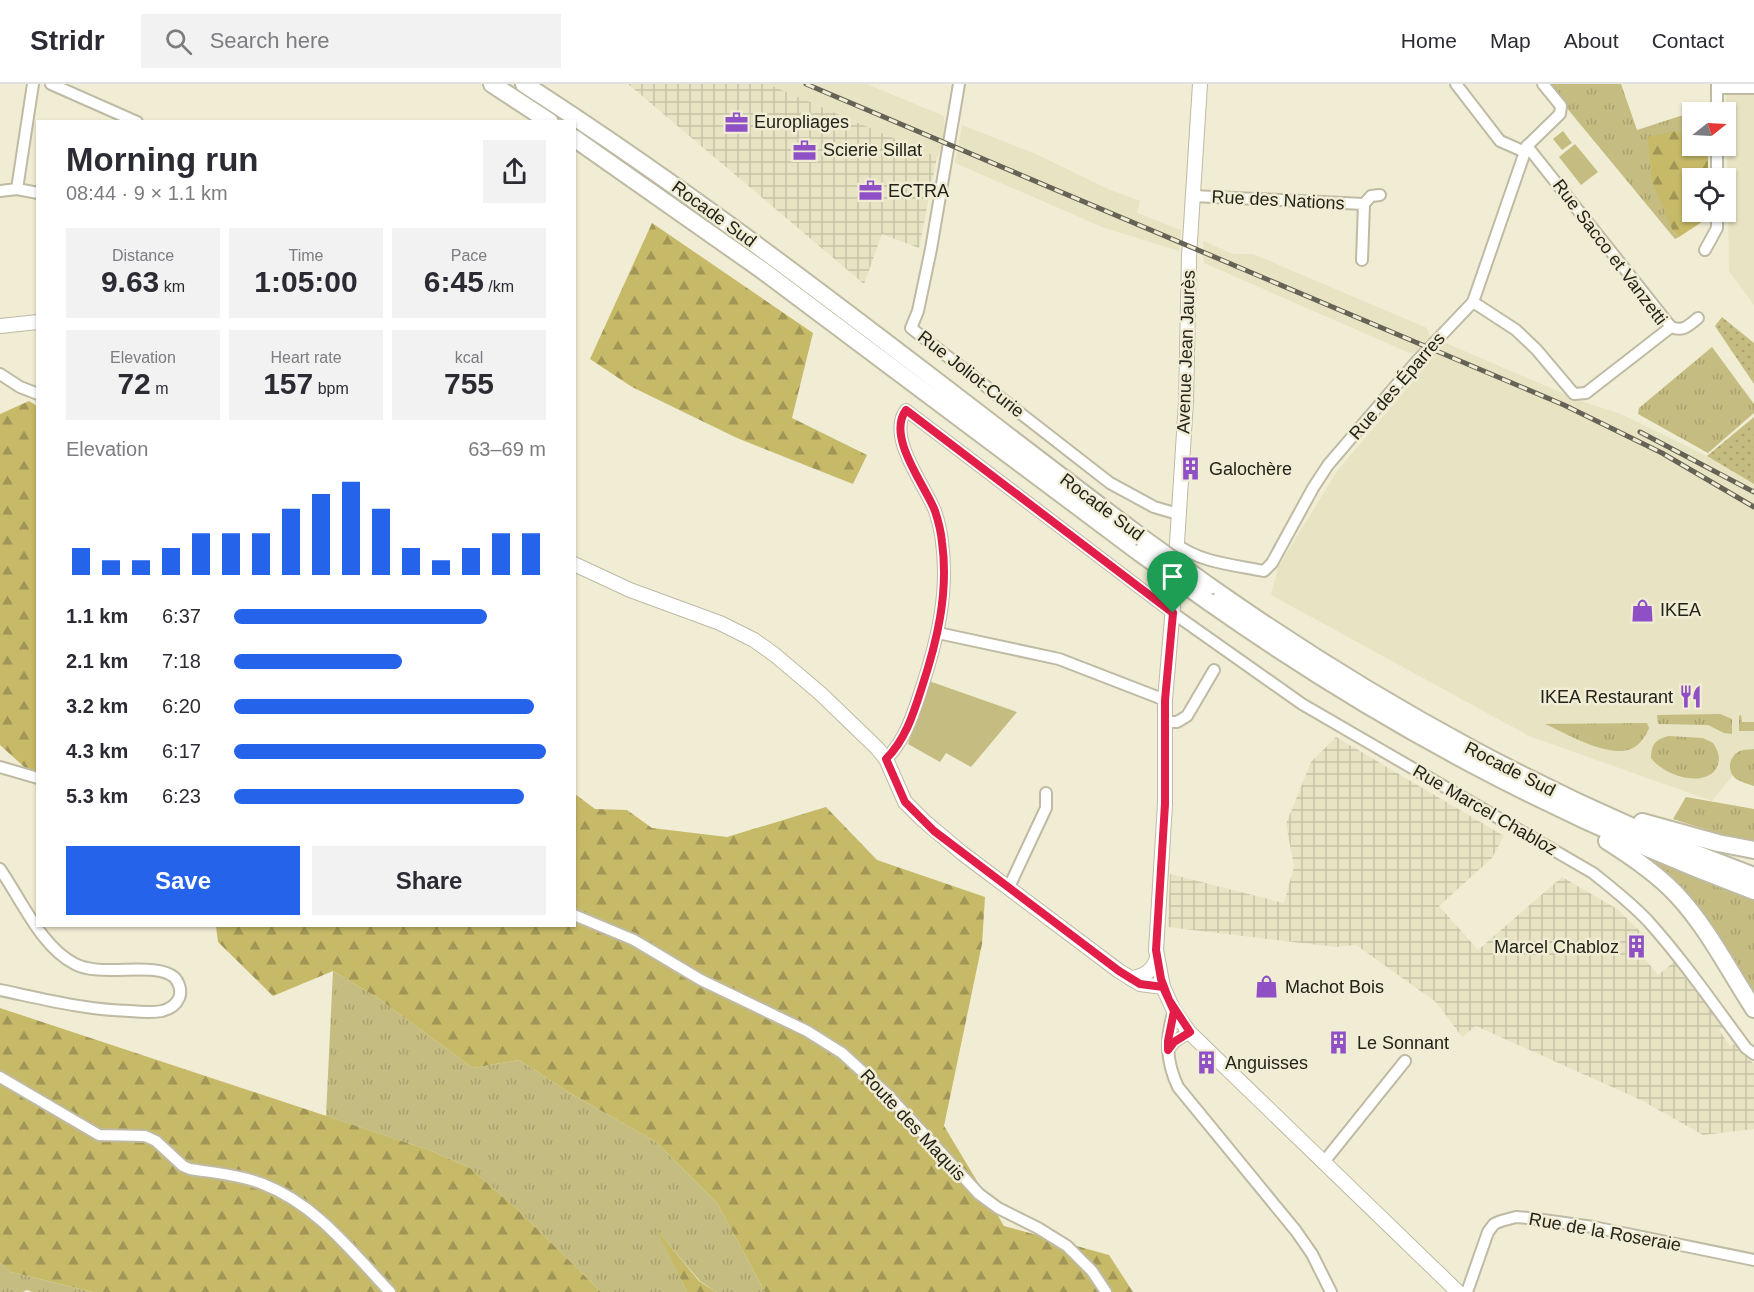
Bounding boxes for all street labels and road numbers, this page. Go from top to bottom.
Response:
street label: Rue Sacco et Vanzetti [1549,175,1671,329]
street label: Rocade Sud [668,177,760,251]
street label: Rue des Nations [1211,187,1345,213]
street label: Avenue Jean Jaurès [1173,270,1199,434]
street label: Rue Joliot-Curie [914,326,1028,422]
street label: Rue des Éparres [1345,328,1449,444]
street label: Rocade Sud [1056,469,1148,545]
street label: Rocade Sud [1461,738,1559,800]
street label: Rue Marcel Chabloz [1409,761,1561,859]
street label: Route des Maquis [856,1065,970,1185]
street label: Rue de la Roseraie [1527,1209,1683,1255]

